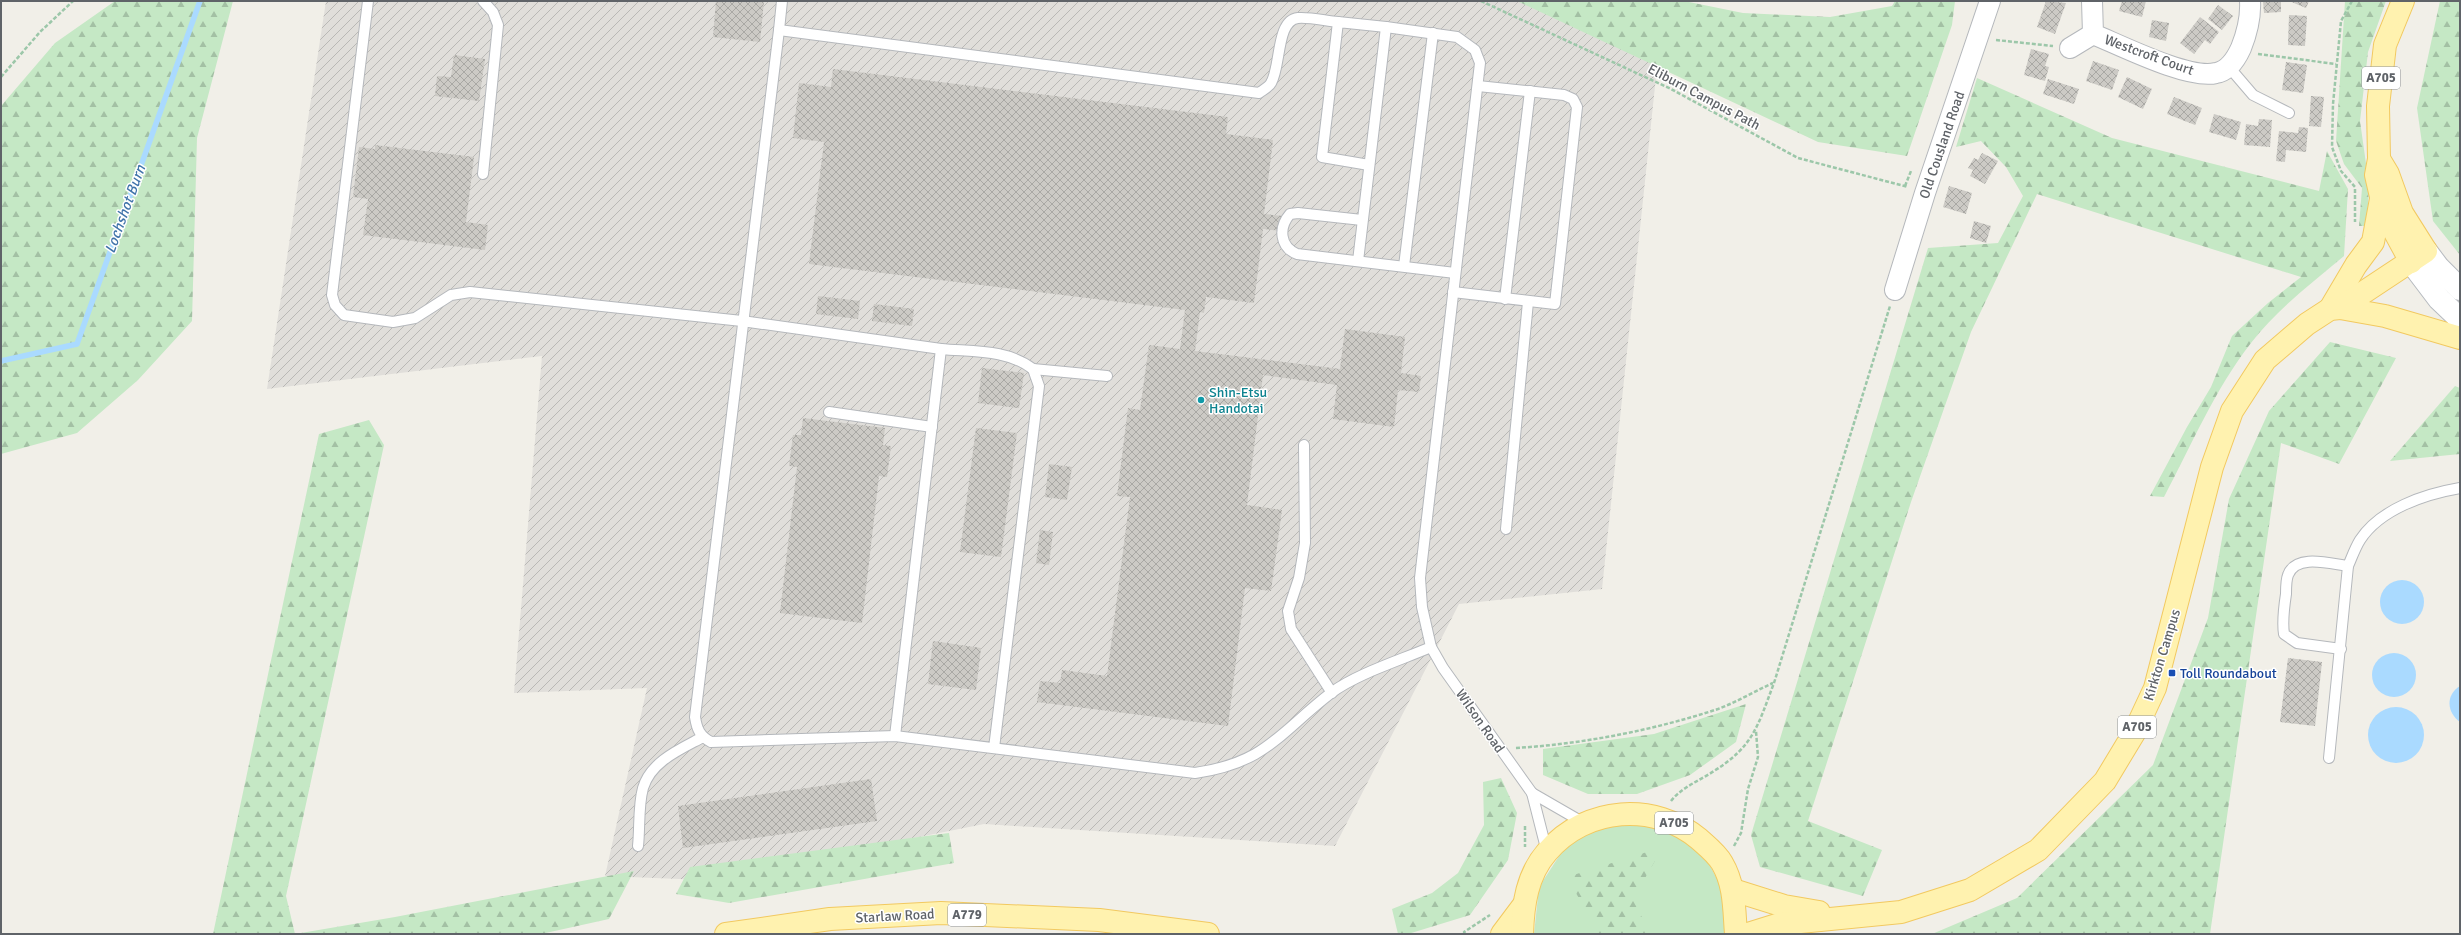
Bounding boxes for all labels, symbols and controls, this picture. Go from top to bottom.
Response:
street label: Westcroft Court [2102,31,2196,79]
street label: Eliburn Campus Path [1645,60,1763,134]
road number: A705 [2362,67,2400,89]
street label: Old Cousland Road [1916,89,1968,201]
water label: Lochshot Burn [101,162,150,256]
place label: Shin-Etsu Handotai [1209,384,1267,417]
marker: Shin-Etsu Handotai [1196,395,1206,405]
street label: Kirkton Campus [2140,607,2184,703]
place label: Toll Roundabout [2180,665,2277,682]
marker: Toll Roundabout [2167,668,2177,678]
street label: Wilson Road [1452,686,1508,756]
road number: A705 [2118,716,2156,738]
road number: A705 [1655,812,1693,834]
road number: A779 [948,904,986,926]
street label: Starlaw Road [855,905,935,927]

